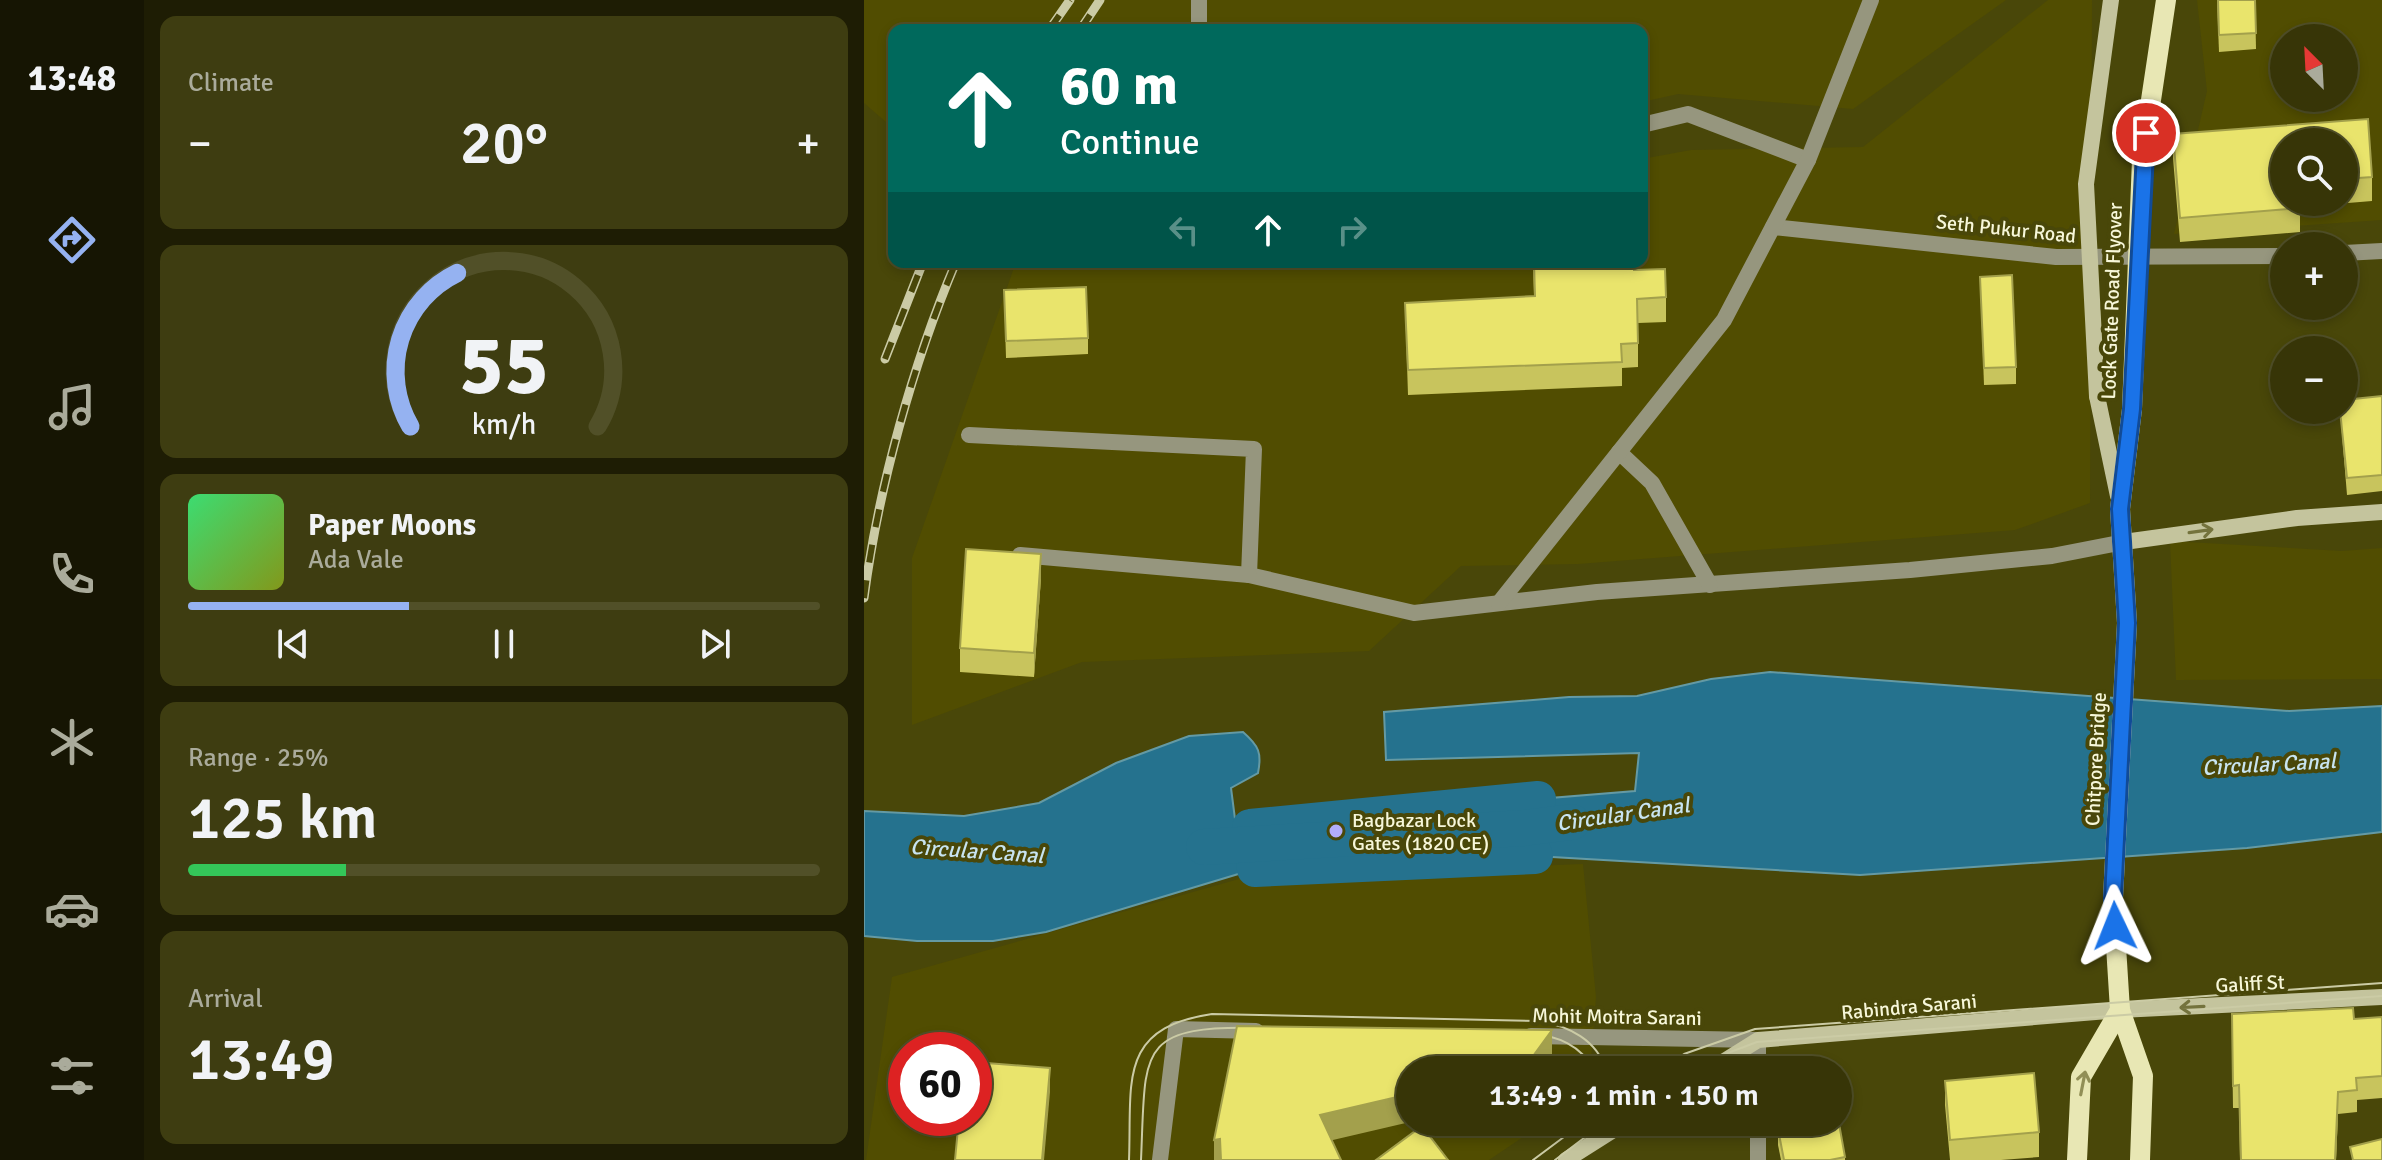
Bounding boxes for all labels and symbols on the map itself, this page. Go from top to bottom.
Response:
north arrow [2270,24,2358,112]
pin [2112,99,2180,167]
street label: Lock Gate Road Flyover [2096,201,2128,400]
street label: Seth Pukur Road [1935,209,2077,249]
one-way arrow [2187,524,2214,539]
street label: Chitpore Bridge [2080,692,2112,826]
water label: Circular Canal [2201,747,2338,781]
water label: Circular Canal [1555,791,1693,837]
place label: Bagbazar Lock Gates (1820 CE) [1352,808,1489,856]
marker: Bagbazar Lock Gates (1820 CE) [1327,822,1345,840]
water label: Circular Canal [909,833,1046,869]
position arrow [2073,884,2157,968]
street label: Galiff St [2215,970,2285,998]
street label: Rabindra Sarani [1840,989,1978,1025]
one-way arrow [2179,999,2206,1014]
street label: Mohit Moitra Sarani [1532,1003,1702,1031]
speed limit sign: 60 [888,1032,992,1136]
one-way arrow [2076,1070,2091,1096]

